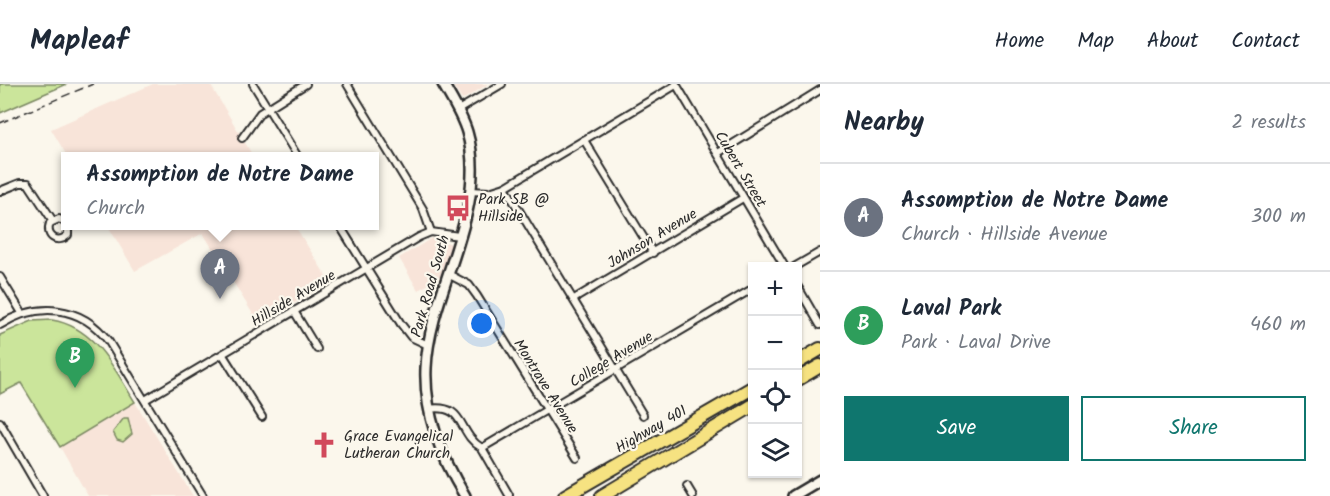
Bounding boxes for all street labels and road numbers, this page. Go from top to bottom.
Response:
street label: Cubert Street [708,127,773,213]
street label: Johnson Avenue [603,202,702,275]
street label: Park Road South [405,232,457,340]
street label: Hillside Avenue [246,264,341,334]
street label: College Avenue [565,325,658,394]
street label: Montrave Avenue [506,335,584,439]
street label: Highway 401 [611,399,692,460]

